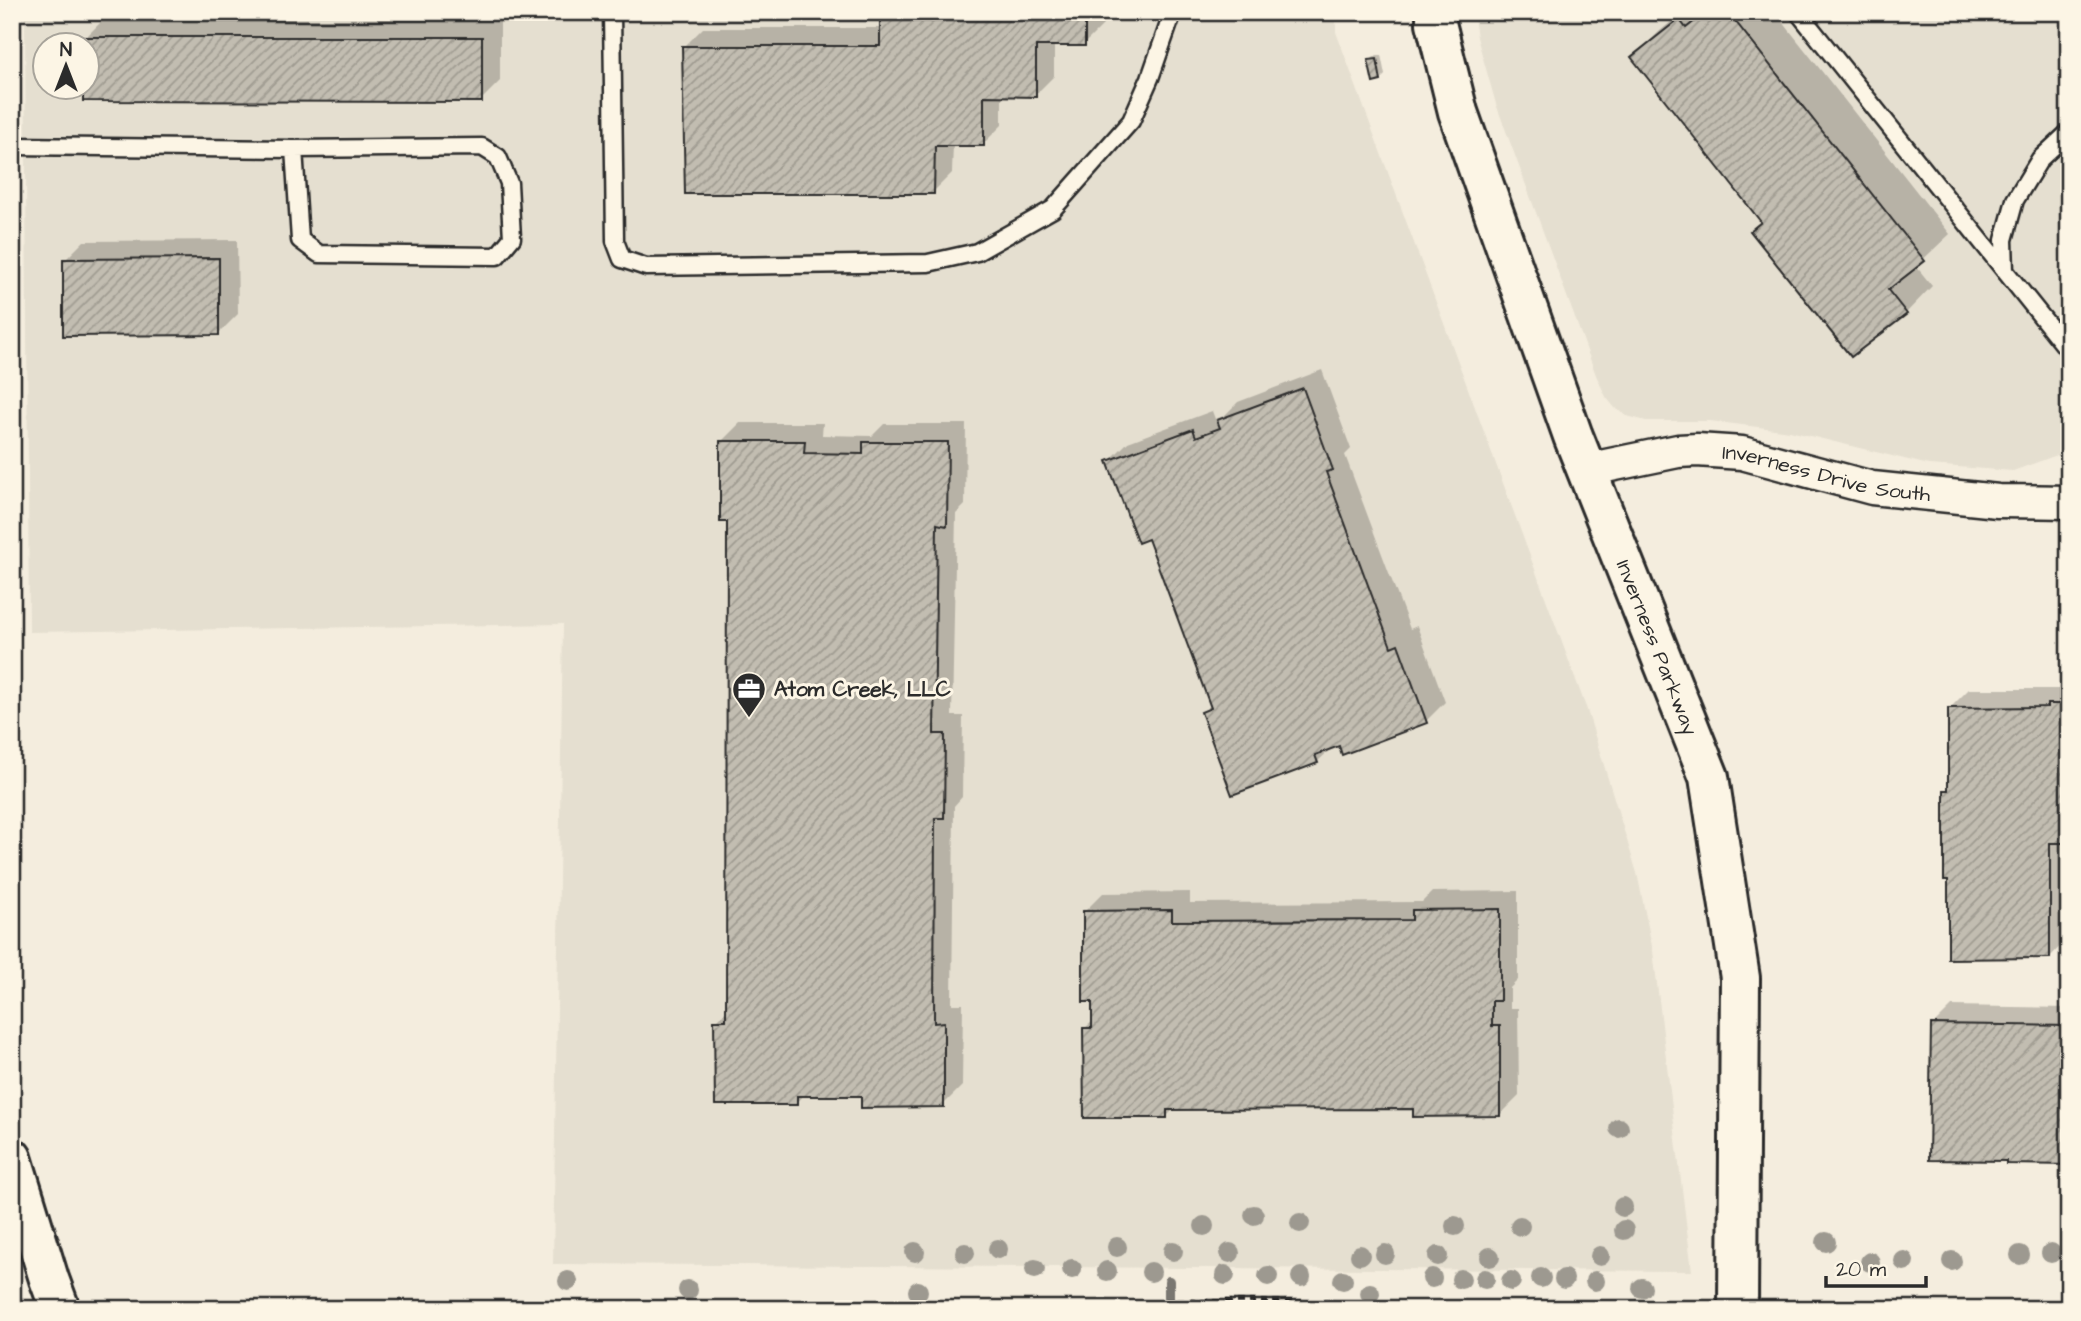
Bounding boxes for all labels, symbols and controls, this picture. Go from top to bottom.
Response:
north arrow [32,32,102,102]
text: N [60,37,72,64]
street label: Inverness Drive South [1722,437,1933,509]
street label: Inverness Parkway [1609,555,1706,741]
office icon: Atom Creek, LLC [730,670,768,719]
place label: Atom Creek, LLC [774,675,951,704]
scale bar [1826,1244,1925,1288]
text: 20 m [1836,1255,1887,1284]

